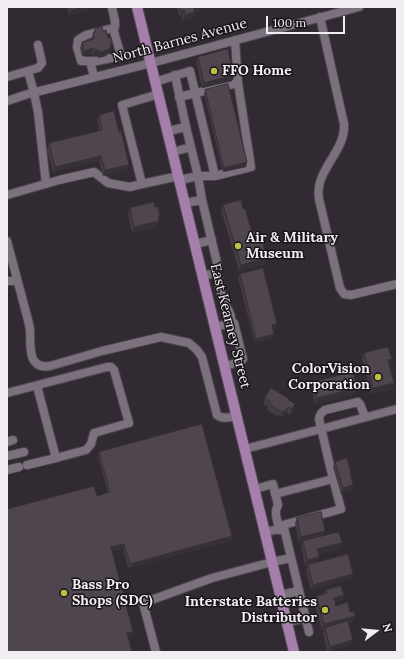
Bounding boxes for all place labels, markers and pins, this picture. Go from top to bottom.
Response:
place label: FFO Home [222,63,292,79]
marker: FFO Home [209,66,219,76]
place label: Air & Military Museum [246,230,338,262]
marker: Air & Military Museum [233,241,243,251]
place label: ColorVision Corporation [288,361,370,394]
marker: ColorVision Corporation [373,372,383,382]
place label: Bass Pro Shops (SDC) [72,577,153,610]
marker: Bass Pro Shops (SDC) [59,588,69,598]
place label: Interstate Batteries Distributor [185,594,317,626]
marker: Interstate Batteries Distributor [320,605,330,615]

